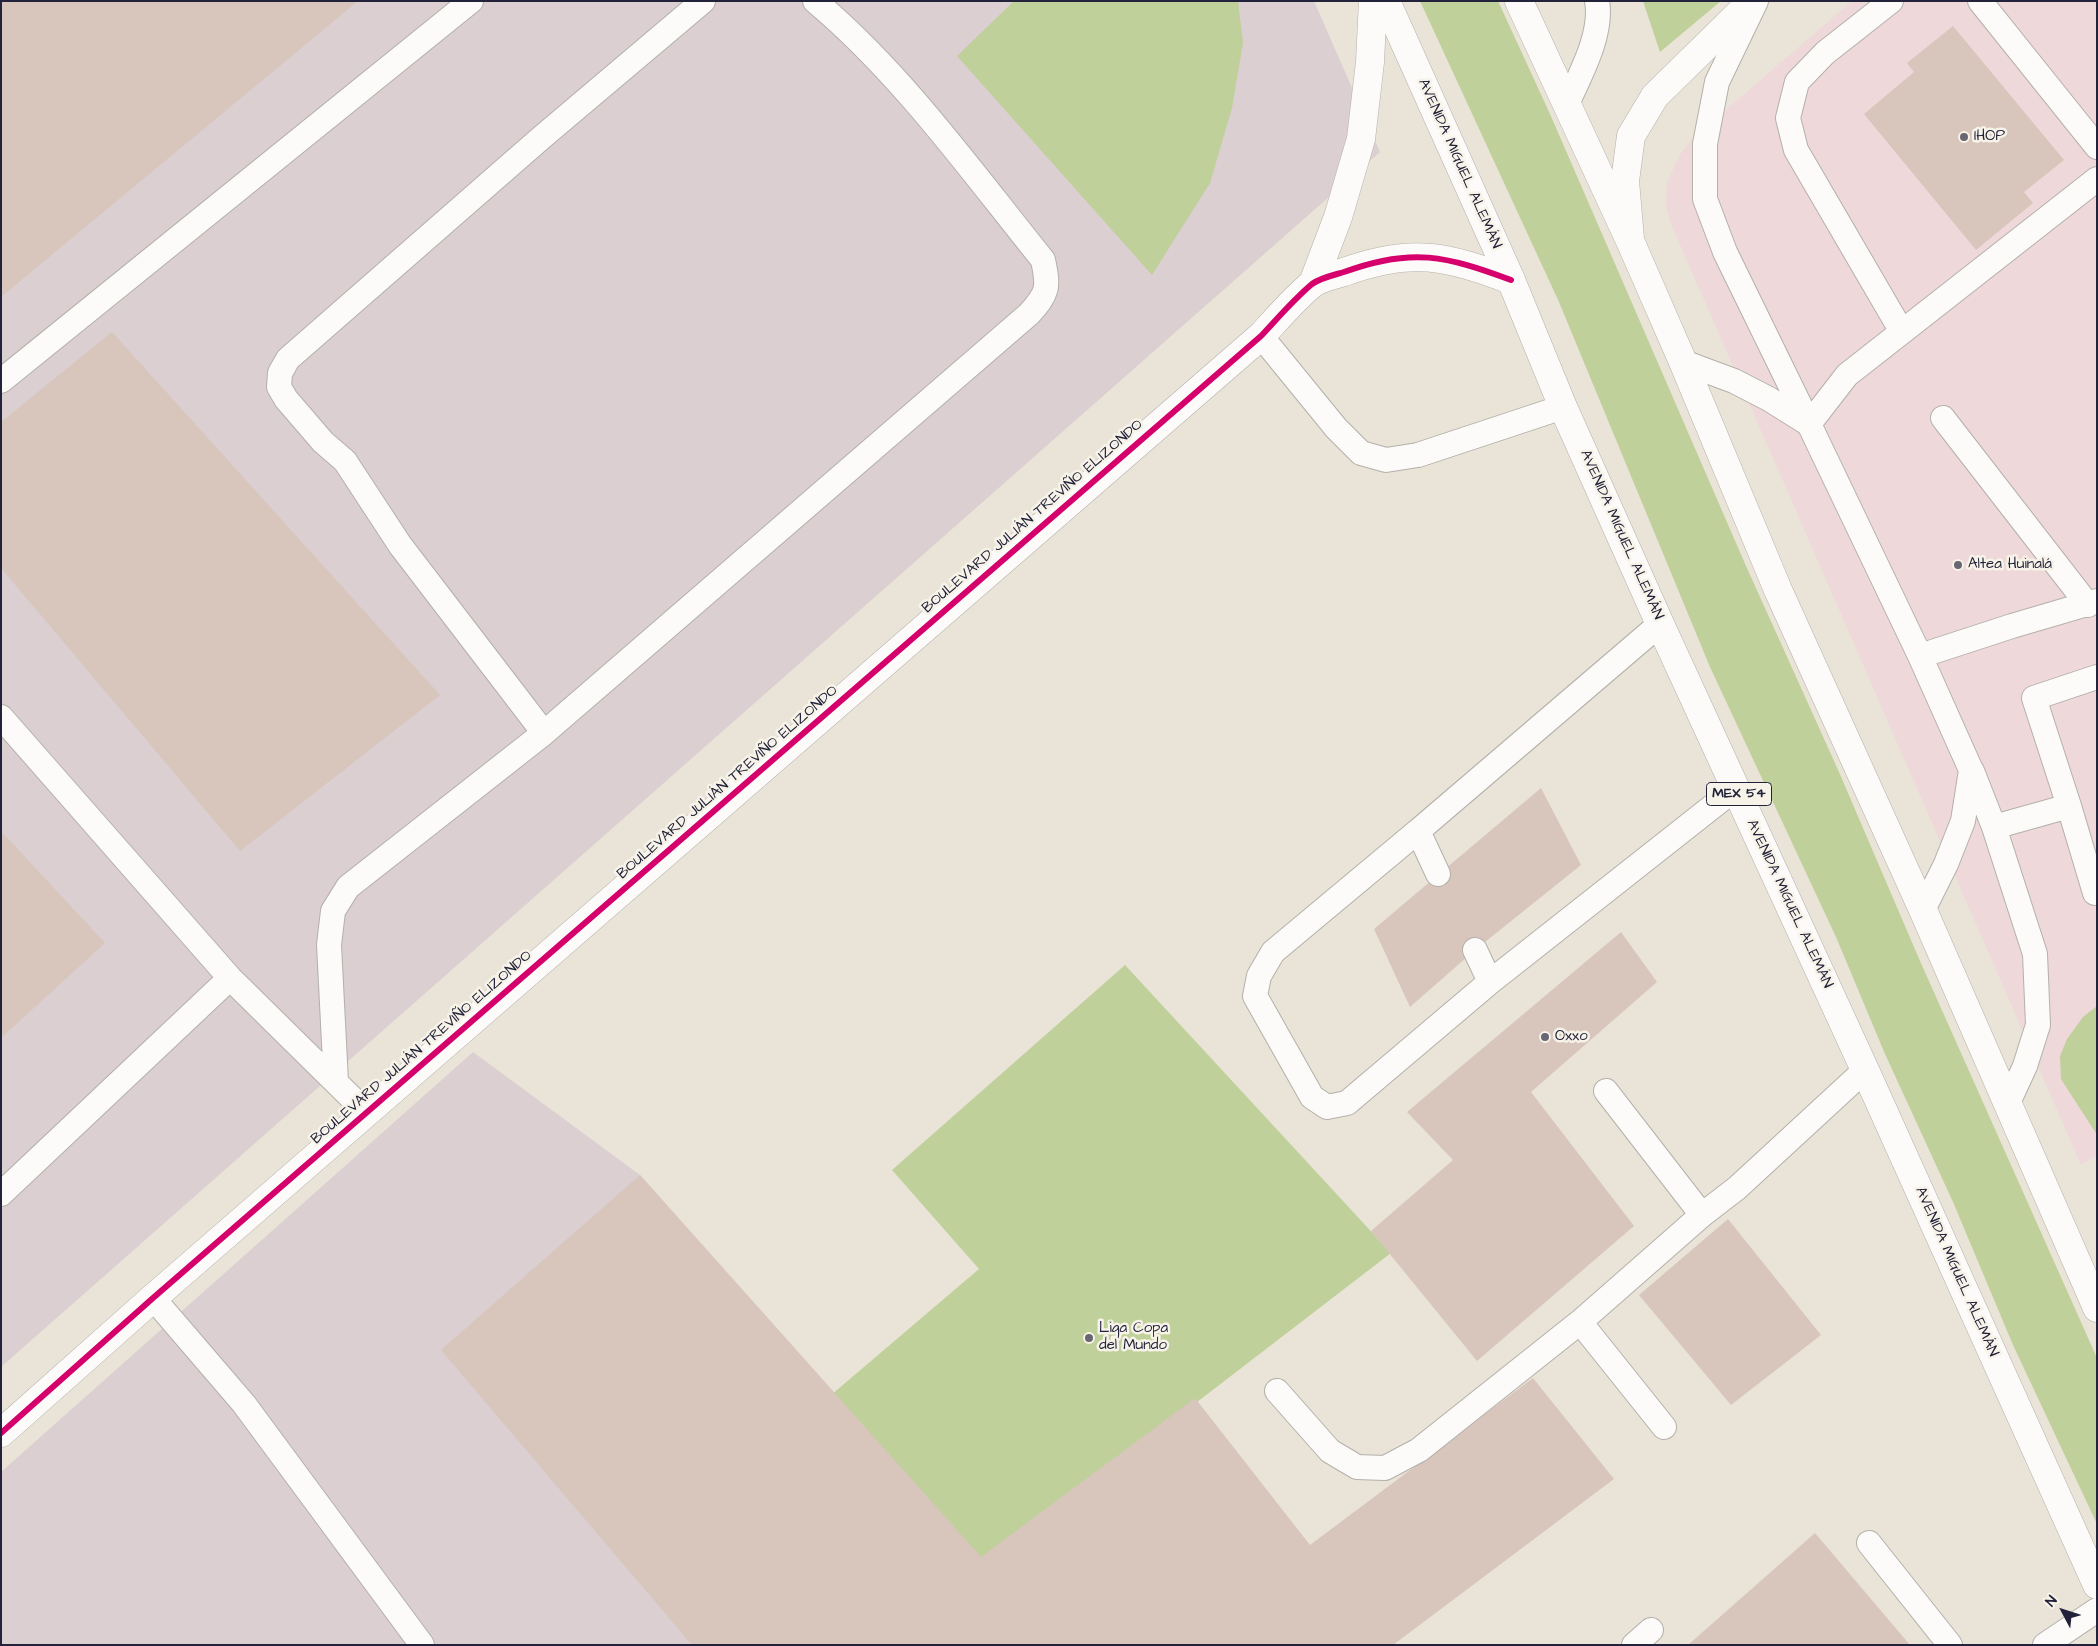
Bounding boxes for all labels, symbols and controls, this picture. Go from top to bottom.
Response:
street label: AVENIDA MIGUEL ALEMÁN [1413,76,1505,252]
place label: IHOP [1974,128,2005,146]
marker: IHOP [1958,131,1970,143]
street label: BOULEVARD JULIÁN TREVIÑO ELIZONDO [919,416,1147,618]
street label: AVENIDA MIGUEL ALEMÁN [1575,447,1667,623]
place label: Altea Huinalá [1968,556,2052,574]
marker: Altea Huinalá [1952,559,1964,571]
street label: BOULEVARD JULIÁN TREVIÑO ELIZONDO [614,682,842,884]
road number: MEX 54 [1706,782,1772,806]
street label: AVENIDA MIGUEL ALEMÁN [1742,817,1836,991]
street label: BOULEVARD JULIÁN TREVIÑO ELIZONDO [308,947,536,1149]
place label: Oxxo [1555,1028,1588,1046]
marker: Oxxo [1539,1031,1551,1043]
street label: AVENIDA MIGUEL ALEMÁN [1910,1184,2002,1360]
place label: Liga Copa del Mundo [1099,1320,1168,1355]
marker: Liga Copa del Mundo [1083,1332,1095,1344]
north arrow [2038,1586,2088,1636]
text: N [2041,1592,2062,1611]

